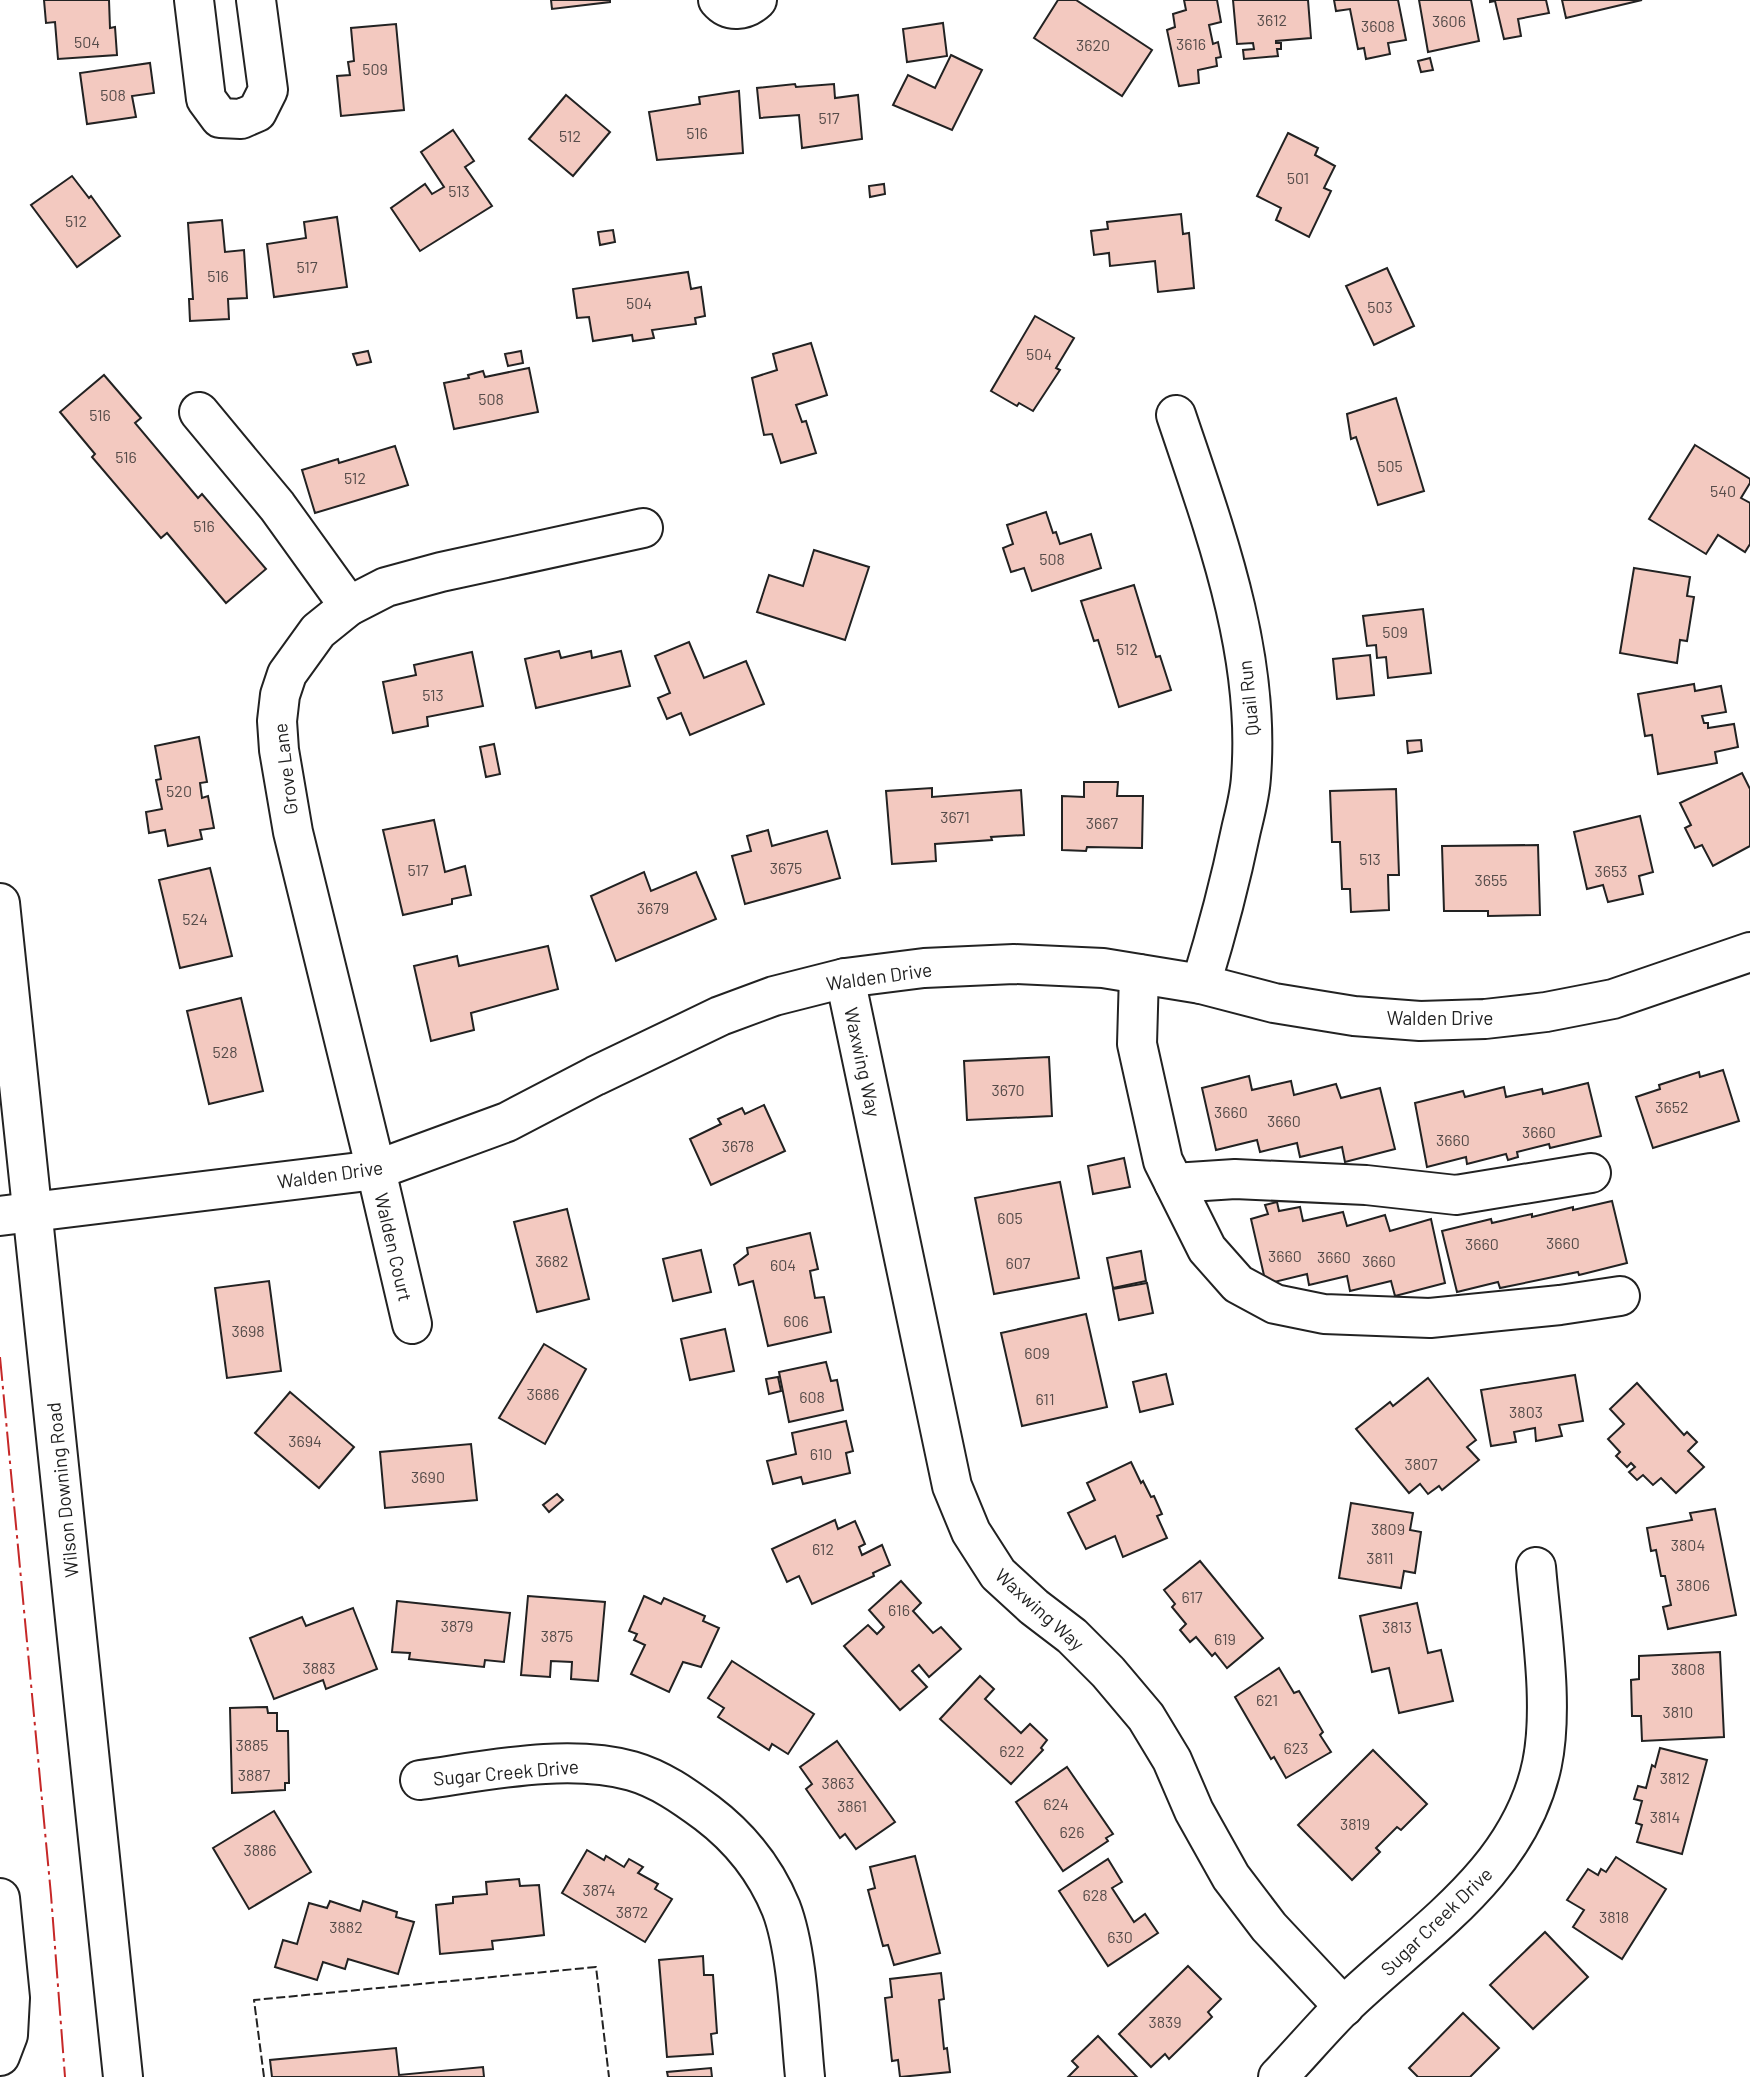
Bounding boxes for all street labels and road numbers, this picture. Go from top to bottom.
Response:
street label: Quail Run [1233,659,1263,737]
street label: Grove Lane [268,722,302,816]
street label: Walden Drive [825,957,933,995]
street label: Waxwing Way [840,1005,886,1119]
street label: Walden Drive [1387,1006,1493,1029]
street label: Walden Drive [276,1155,384,1193]
street label: Walden Court [370,1191,418,1303]
street label: Wilson Downing Road [41,1401,83,1579]
street label: Waxwing Way [991,1563,1089,1655]
street label: Sugar Creek Drive [432,1754,580,1790]
street label: Sugar Creek Drive [1375,1862,1497,1980]

